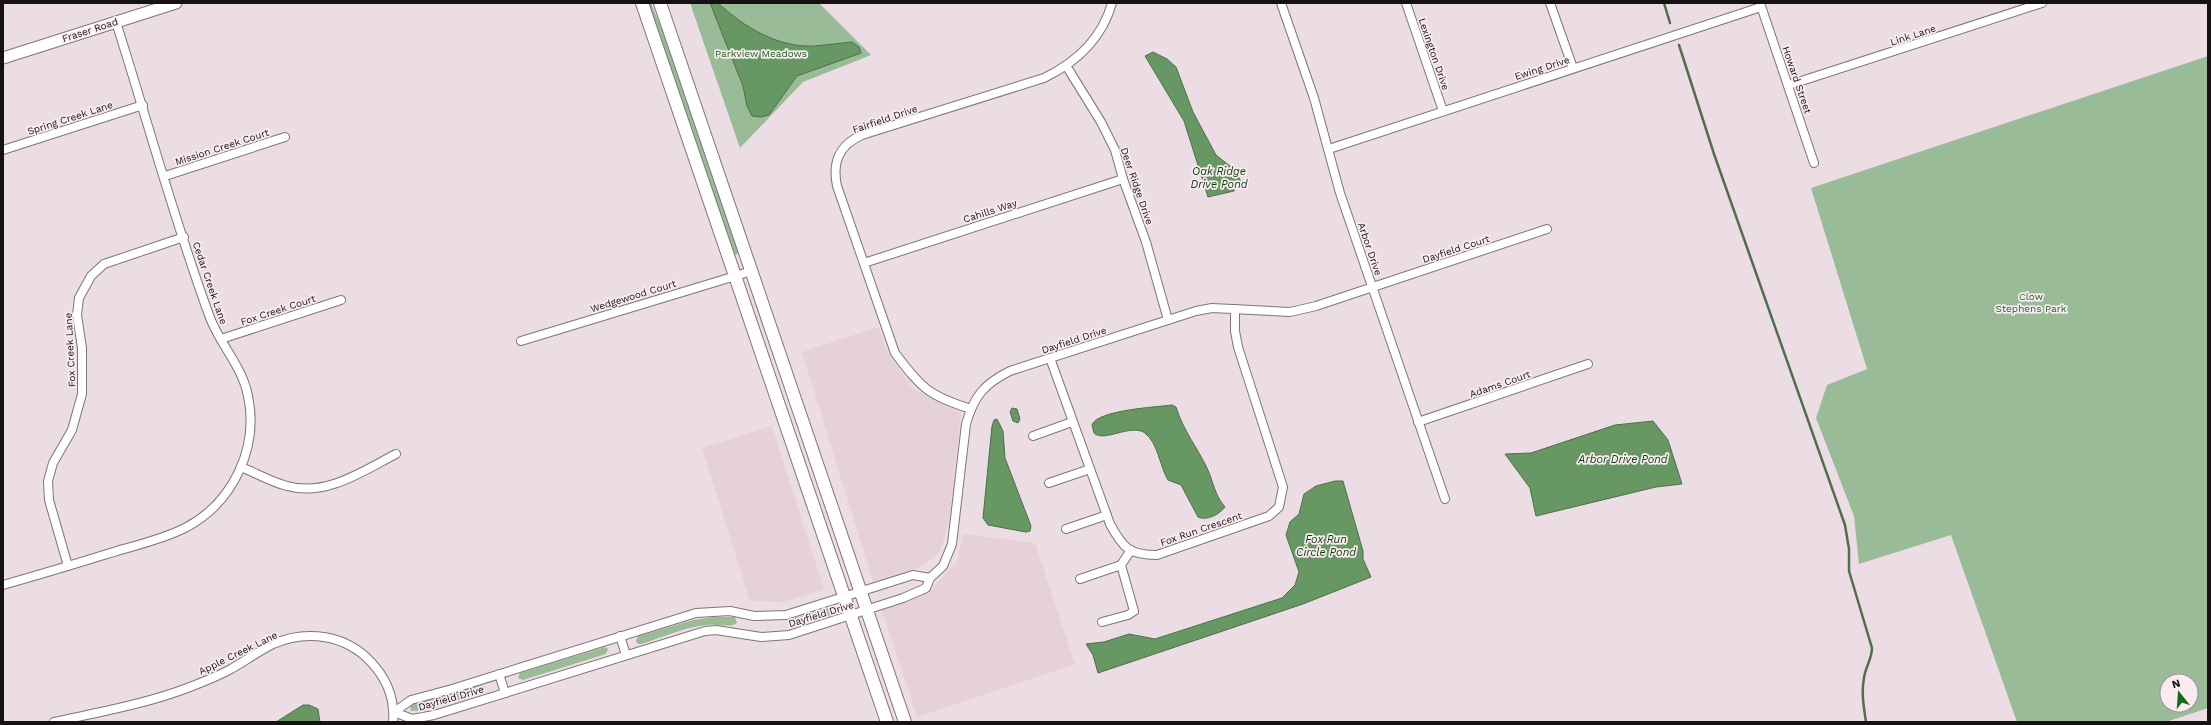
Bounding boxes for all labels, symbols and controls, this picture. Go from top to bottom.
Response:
street label: Fraser Road [61,16,119,44]
street label: Lexington Drive [1416,16,1452,92]
street label: Link Lane [1889,22,1937,48]
street label: Howard Street [1780,45,1814,116]
park label: Parkview Meadows [715,48,807,59]
street label: Ewing Drive [1513,54,1571,82]
street label: Spring Creek Lane [26,99,114,137]
street label: Fairfield Drive [851,103,919,135]
street label: Mission Creek Court [174,126,271,167]
street label: Deer Ridge Drive [1119,146,1155,226]
water label: Oak Ridge Drive Pond [1191,165,1249,191]
street label: Cahills Way [962,197,1019,225]
street label: Arbor Drive [1356,221,1384,277]
street label: Dayfield Court [1421,233,1492,265]
street label: Cedar Creek Lane [191,240,229,326]
street label: Wedgewood Court [589,277,678,314]
park label: Clow Stephens Park [1996,291,2067,314]
street label: Fox Creek Court [239,292,318,327]
street label: Fox Creek Lane [63,312,77,388]
street label: Dayfield Drive [1040,324,1108,356]
street label: Adams Court [1468,368,1533,400]
water label: Arbor Drive Pond [1577,453,1669,466]
street label: Fox Run Crescent [1159,510,1244,548]
water label: Fox Run Circle Pond [1296,533,1357,559]
street label: Dayfield Drive [787,599,855,629]
street label: Apple Creek Lane [197,629,279,677]
north arrow [2159,673,2199,713]
text: N [2170,677,2182,691]
street label: Dayfield Drive [417,683,485,713]

